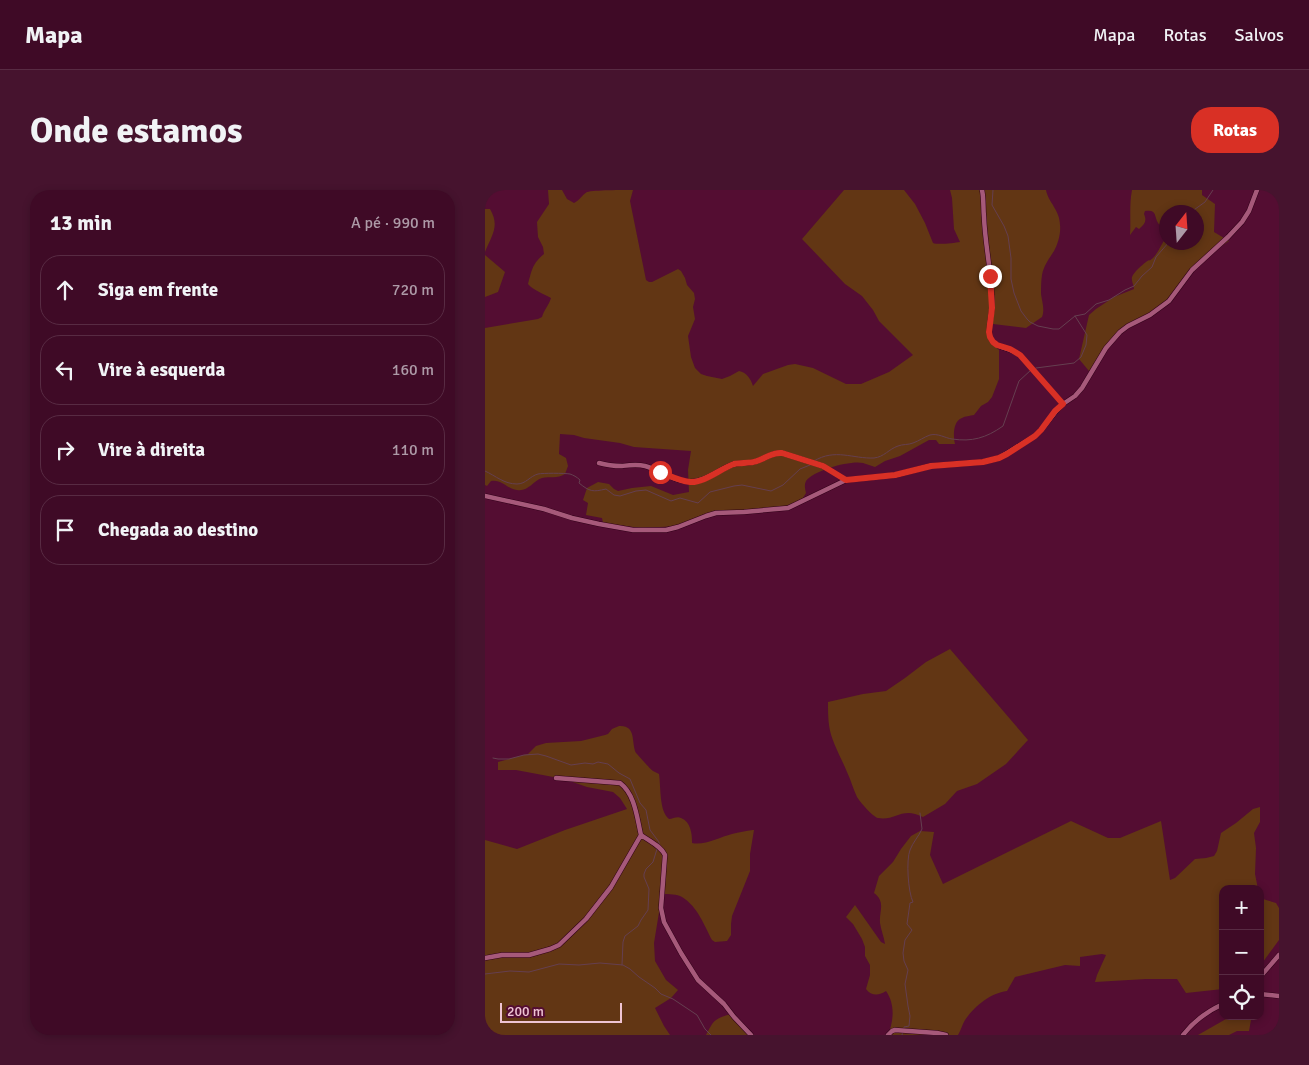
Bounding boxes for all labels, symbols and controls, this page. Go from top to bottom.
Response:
text: Mapa [25,20,83,50]
text: Mapa [1093,24,1136,46]
text: Rotas [1164,24,1207,46]
text: Salvos [1235,24,1284,46]
button: Rotas [1191,107,1279,153]
text: Onde estamos [30,109,242,152]
north arrow [1159,205,1204,250]
text: 13 min [50,210,112,236]
text: A pé · 990 m [351,213,435,233]
route end [979,265,1002,288]
icon: ahead [51,276,79,304]
text: Siga em frente [98,278,218,302]
text: 720 m [392,280,434,300]
icon: left [51,356,79,384]
text: Vire à esquerda [98,358,225,382]
text: 160 m [392,360,434,380]
icon: right [51,436,79,464]
text: Vire à direita [98,438,205,462]
text: 110 m [392,440,434,460]
route start [649,461,672,484]
icon: arrive [51,516,79,544]
text: Chegada ao destino [98,518,258,542]
map controls [1219,885,1264,1020]
button: + [1219,885,1264,930]
button: − [1219,930,1264,975]
button: locate [1219,975,1264,1020]
scale bar [500,1000,623,1023]
text: 200 m [507,1003,544,1020]

